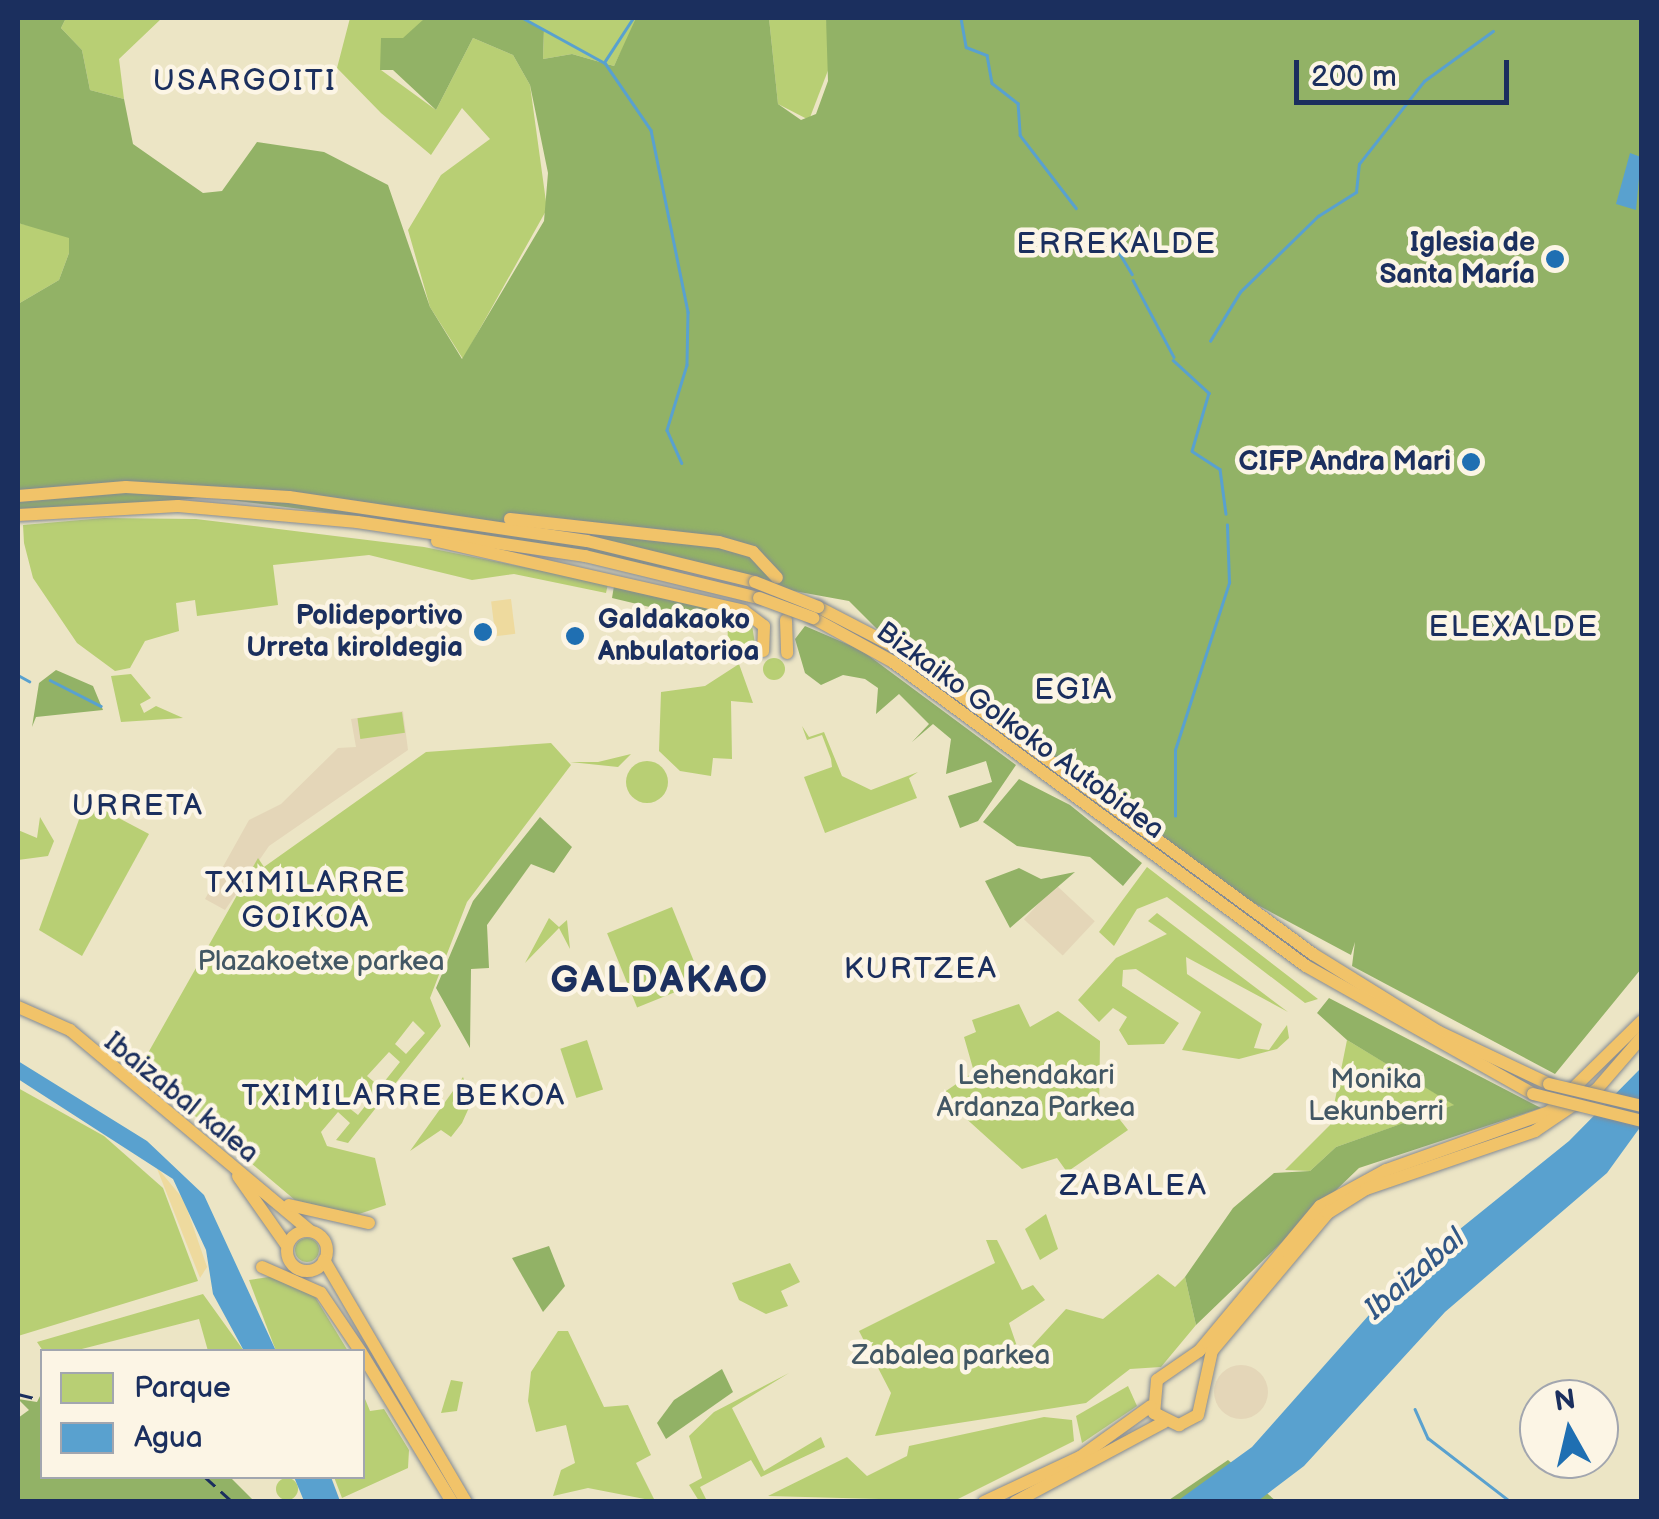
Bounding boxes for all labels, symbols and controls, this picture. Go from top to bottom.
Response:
scale bar [1299,40,1514,102]
text: 200 m [1311,59,1397,95]
district label: USARGOITI [153,63,337,99]
district label: ERREKALDE [1016,226,1218,262]
place label: Iglesia de Santa María [1379,226,1535,292]
marker: Iglesia de Santa María [1544,248,1566,270]
place label: CIFP Andra Mari [1239,445,1451,479]
marker: CIFP Andra Mari [1460,451,1482,473]
place label: Polideportivo Urreta kiroldegia [246,599,463,665]
place label: Galdakaoko Anbulatorioa [598,603,760,669]
district label: ELEXALDE [1429,609,1599,645]
street label: Bizkaiko Golkoko Autobidea [870,615,1170,847]
marker: Polideportivo Urreta kiroldegia [472,621,494,643]
marker: Galdakaoko Anbulatorioa [562,623,588,649]
district label: EGIA [1034,672,1114,708]
district label: URRETA [72,788,204,824]
district label: TXIMILARRE GOIKOA [205,865,407,936]
park label: Plazakoetxe parkea [197,945,445,979]
district label: KURTZEA [844,951,998,987]
district label: GALDAKAO [550,958,770,1004]
street label: Ibaizabal kalea [97,1026,265,1170]
park label: Lehendakari Ardanza Parkea [937,1059,1135,1125]
park label: Monika Lekunberri [1308,1063,1444,1129]
district label: TXIMILARRE BEKOA [241,1078,567,1114]
district label: ZABALEA [1060,1168,1208,1204]
water label: Ibaizabal [1358,1221,1472,1327]
park label: Zabalea parkea [852,1339,1050,1373]
legend [40,1349,365,1479]
text: Parque [134,1370,231,1406]
north arrow [1519,1379,1619,1479]
text: N [1552,1383,1578,1419]
text: Agua [134,1420,203,1456]

